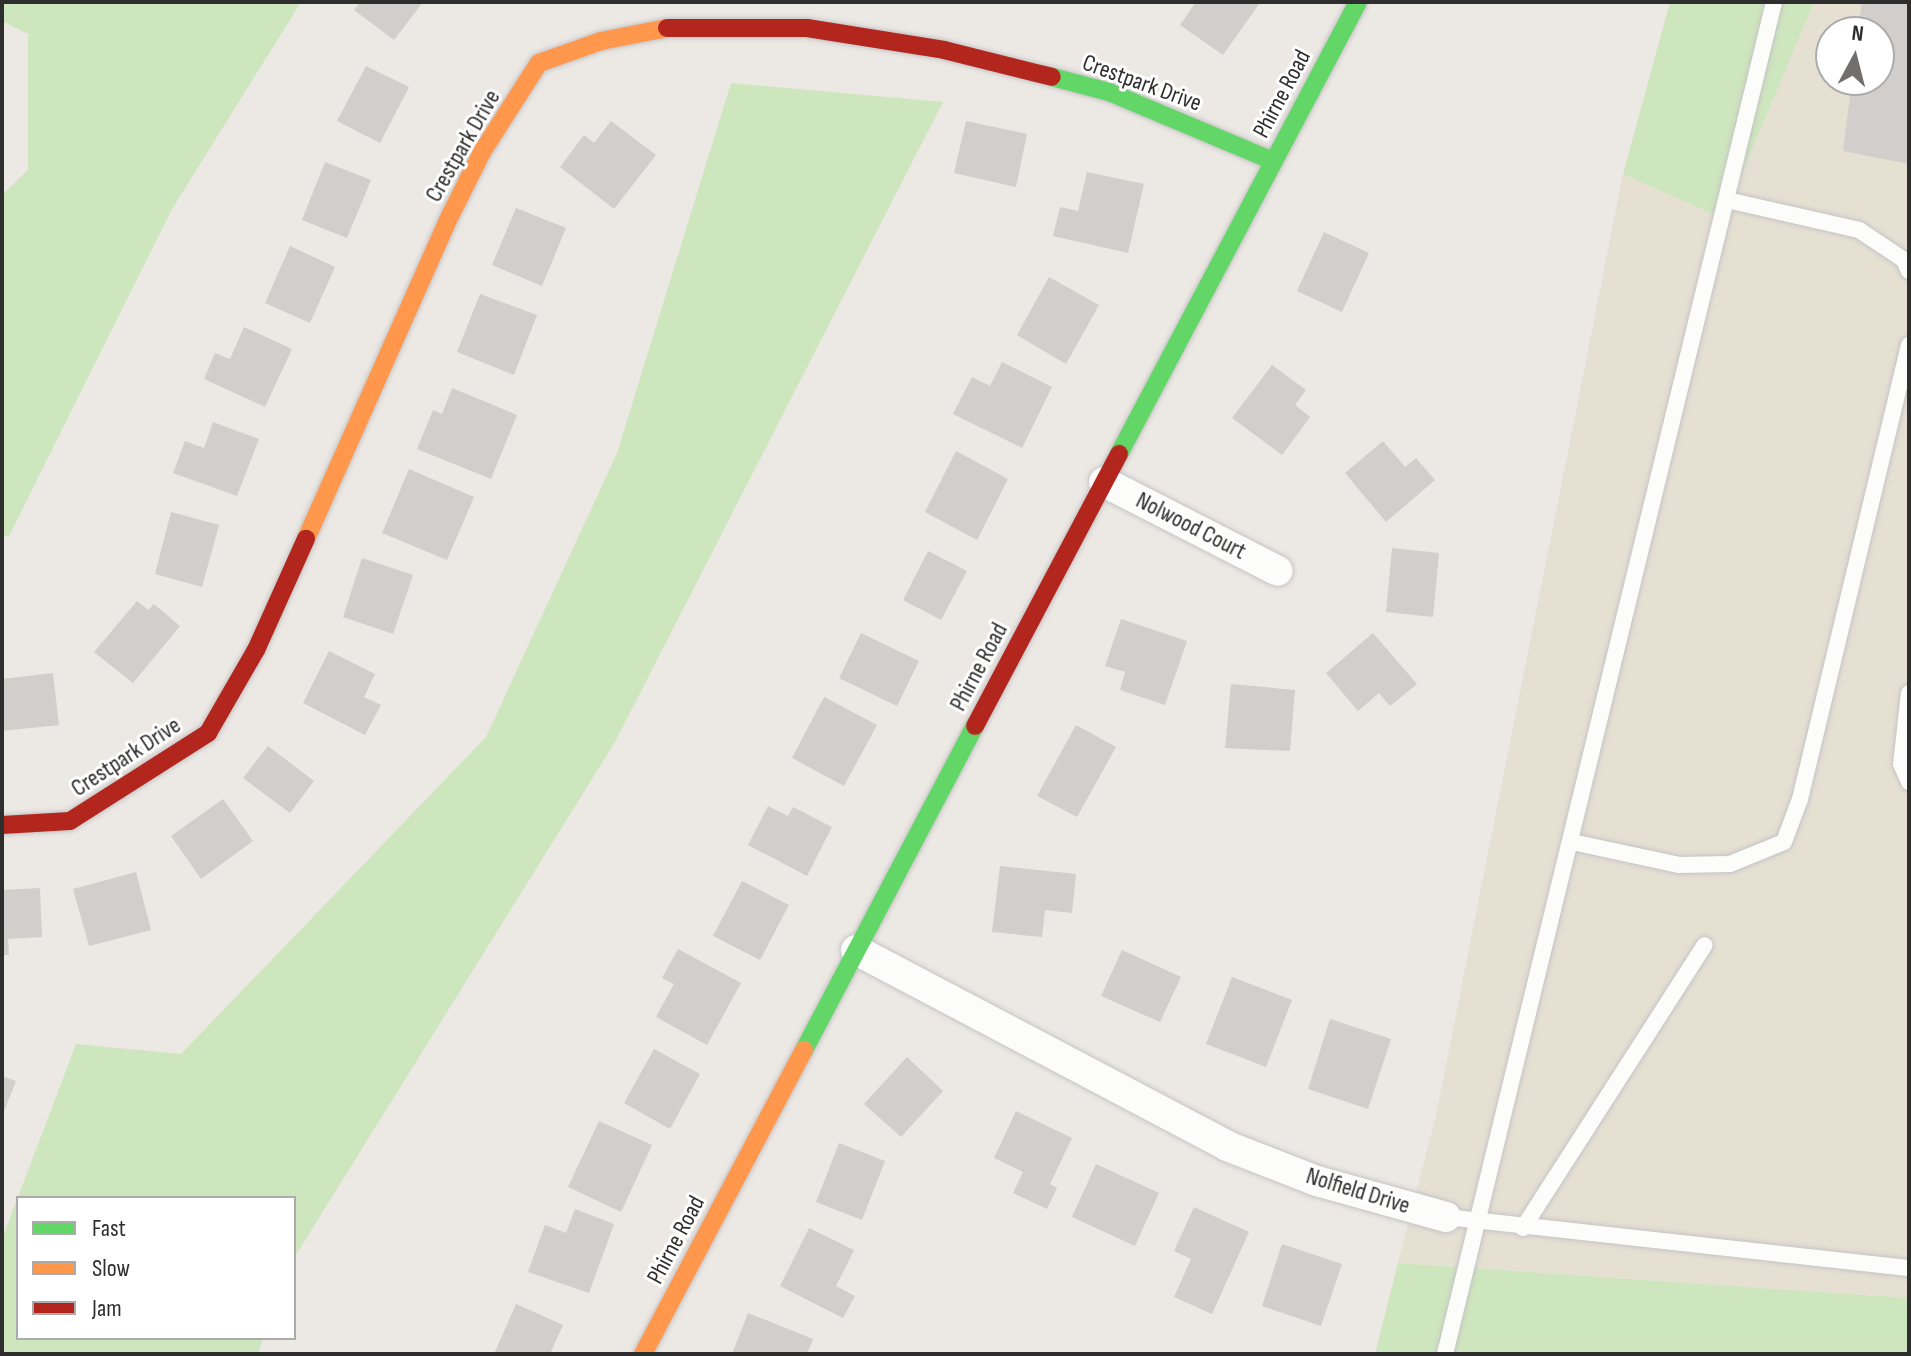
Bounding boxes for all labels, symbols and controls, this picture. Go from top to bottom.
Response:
north arrow [1815,16,1895,96]
text: N [1850,20,1865,48]
street label: Phirne Road [1247,45,1317,143]
street label: Crestpark Drive [1079,48,1205,118]
street label: Crestpark Drive [419,85,507,207]
street label: Nolwood Court [1131,486,1251,566]
street label: Phirne Road [944,618,1014,716]
street label: Crestpark Drive [66,711,186,803]
street label: Nolfield Drive [1303,1162,1413,1220]
street label: Phirne Road [641,1191,711,1289]
legend [16,1196,296,1340]
text: Fast [92,1214,126,1243]
text: Slow [92,1254,130,1283]
text: Jam [92,1294,122,1323]

